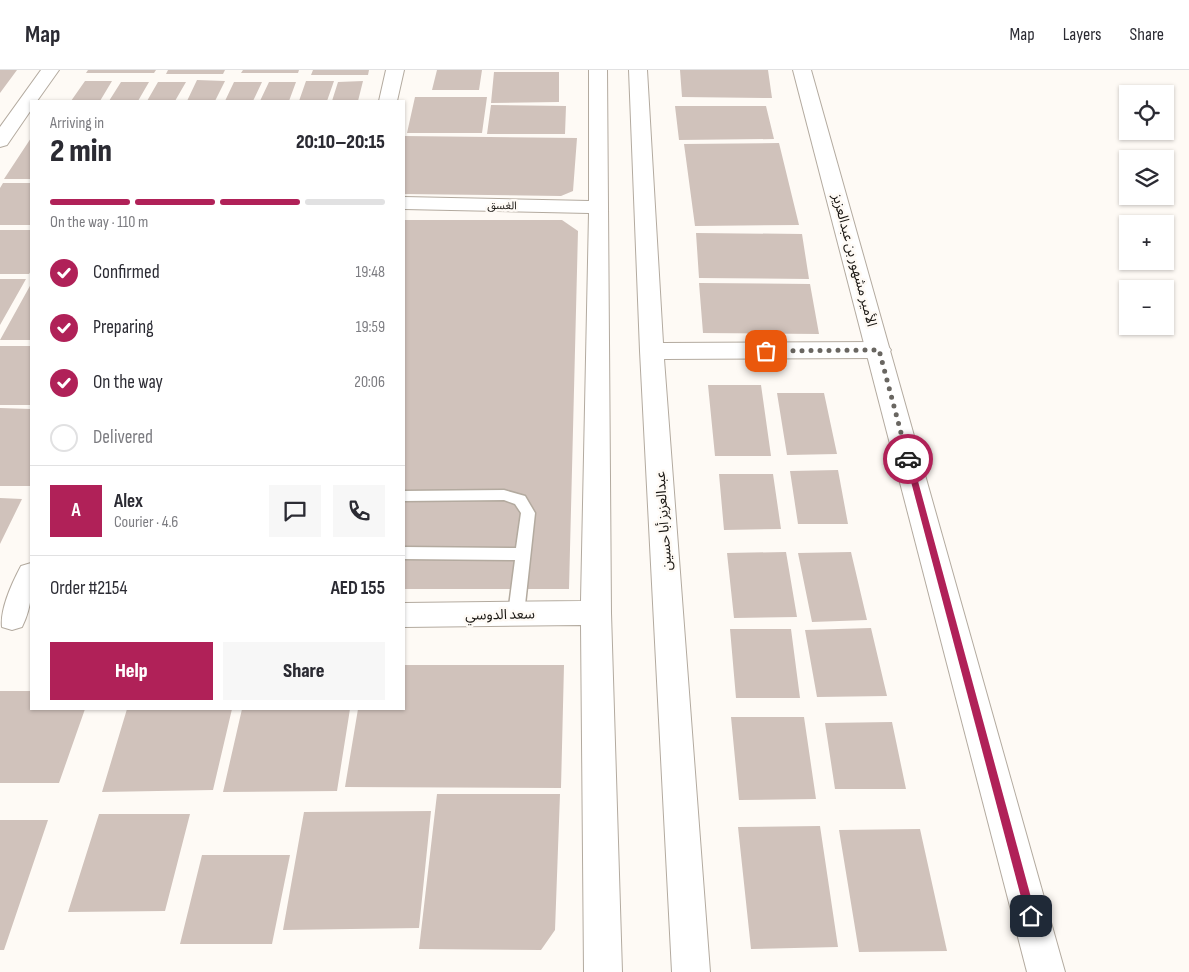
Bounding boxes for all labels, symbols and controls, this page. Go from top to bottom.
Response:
text: Map [25,20,60,49]
text: Map [1010,24,1035,45]
text: Layers [1063,24,1102,45]
text: Share [1130,24,1164,45]
map controls [1119,85,1174,335]
button: locate [1119,85,1174,140]
text: Arriving in [50,114,104,133]
text: 20:10–20:15 [296,131,385,154]
text: 2 min [50,132,112,171]
button: layers [1119,150,1174,205]
street label: الأمير مشهور بن عبدالعزيز [828,191,880,328]
street label: الغسق [487,199,517,212]
text: On the way · 110 m [50,213,148,232]
button: + [1119,215,1174,270]
icon: check [50,259,78,287]
text: Confirmed [93,261,160,284]
text: 19:48 [356,263,385,282]
button: − [1119,280,1174,335]
icon: check [50,314,78,342]
text: Preparing [93,316,154,339]
text: 19:59 [356,318,385,337]
pin [745,330,787,372]
icon: bag [752,337,780,365]
icon: check [50,369,78,397]
text: On the way [93,371,163,394]
text: 20:06 [354,373,385,392]
text: Delivered [93,426,153,449]
courier [883,434,933,484]
icon: car [894,445,922,473]
street label: عبدالعزيز أبا حسين [651,471,675,571]
button: chat [269,485,321,537]
button: phone [333,485,385,537]
text: Alex [114,490,143,513]
text: A [71,499,81,522]
text: Courier · 4.6 [114,513,178,532]
text: Order #2154 [50,577,127,600]
text: AED 155 [331,577,385,600]
street label: سعد الدوسي [465,605,535,626]
button: Help [50,642,213,700]
button: Share [223,642,385,700]
pin [1010,895,1052,937]
icon: home [1017,902,1045,930]

